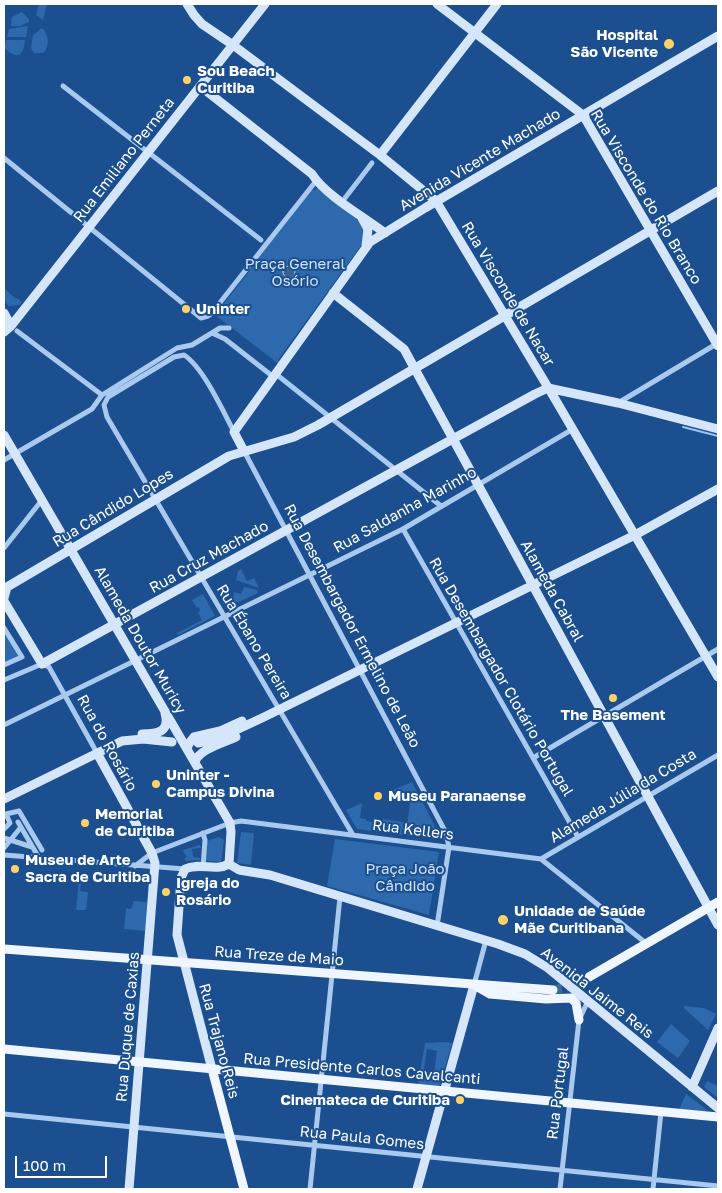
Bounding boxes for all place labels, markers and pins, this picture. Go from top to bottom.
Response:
place label: Hospital São Vicente [570,26,658,61]
marker: Hospital São Vicente [662,37,676,51]
place label: Sou Beach Curitiba [197,62,275,97]
marker: Sou Beach Curitiba [181,74,193,86]
place label: Uninter [196,300,250,318]
marker: Uninter [180,303,192,315]
marker: The Basement [607,692,619,704]
place label: The Basement [561,706,665,724]
place label: Uninter - Campus Divina [166,766,274,801]
marker: Uninter - Campus Divina [150,778,162,790]
place label: Museu Paranaense [388,787,526,805]
marker: Museu Paranaense [372,790,384,802]
place label: Memorial de Curitiba [95,805,174,840]
marker: Memorial de Curitiba [79,817,91,829]
place label: Museu de Arte Sacra de Curitiba [25,851,150,886]
marker: Museu de Arte Sacra de Curitiba [9,863,21,875]
place label: Igreja do Rosário [176,874,240,909]
marker: Igreja do Rosário [160,886,172,898]
place label: Unidade de Saúde Mãe Curitibana [514,902,645,937]
marker: Unidade de Saúde Mãe Curitibana [496,913,510,927]
place label: Cinemateca de Curitiba [280,1091,450,1109]
marker: Cinemateca de Curitiba [454,1094,466,1106]

